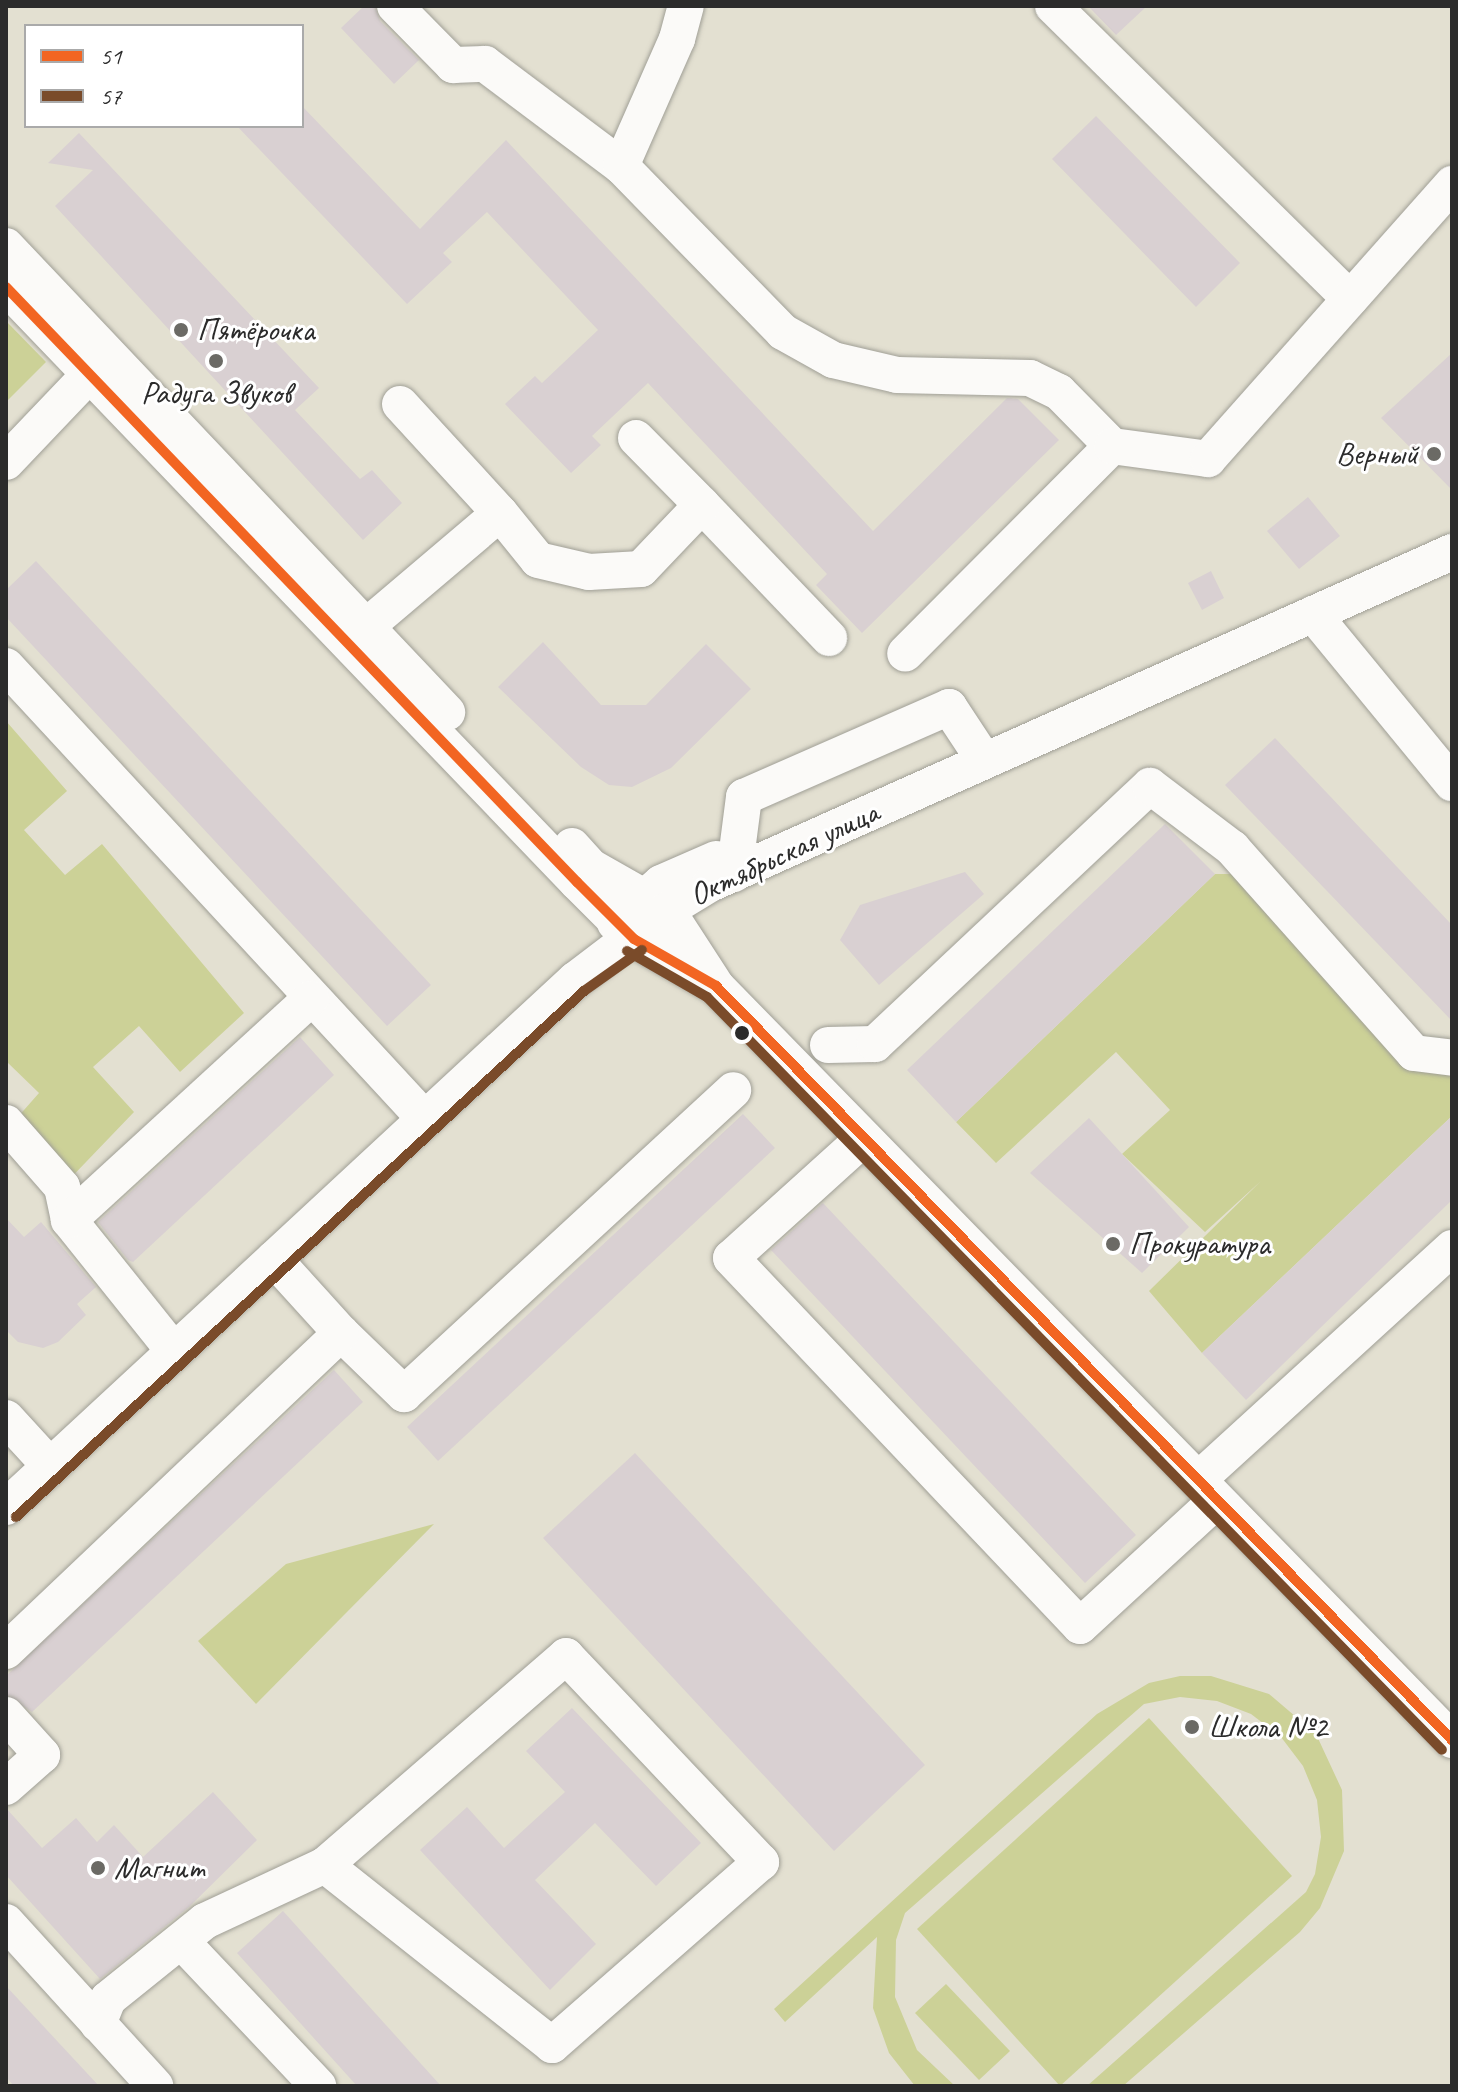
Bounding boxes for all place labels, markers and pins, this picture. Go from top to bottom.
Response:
place label: Пятёрочка [197,311,314,349]
marker: Пятёрочка [172,321,190,339]
marker: Радуга Звуков [207,352,225,370]
place label: Радуга Звуков [141,374,291,412]
place label: Верный [1336,435,1418,473]
marker: Верный [1425,445,1443,463]
unlabelled marker [734,1025,750,1041]
place label: Прокуратура [1129,1225,1270,1263]
marker: Прокуратура [1104,1235,1122,1253]
place label: Школа №2 [1208,1708,1327,1746]
marker: Школа №2 [1183,1718,1201,1736]
place label: Магнит [114,1849,205,1887]
marker: Магнит [89,1859,107,1877]

